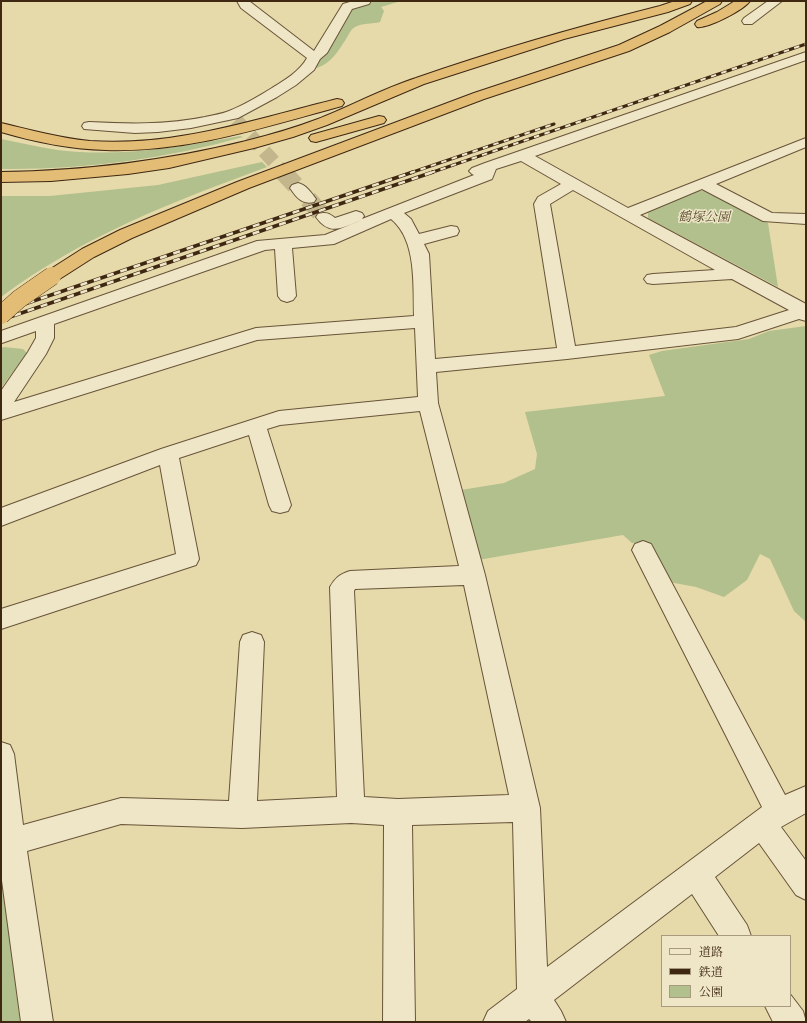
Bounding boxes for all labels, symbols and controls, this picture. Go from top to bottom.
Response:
park label: 鶴塚公園 [678,210,730,226]
legend [661,935,791,1007]
text: 道路 [699,945,723,960]
text: 鉄道 [699,965,723,980]
text: 公園 [699,985,723,1000]

